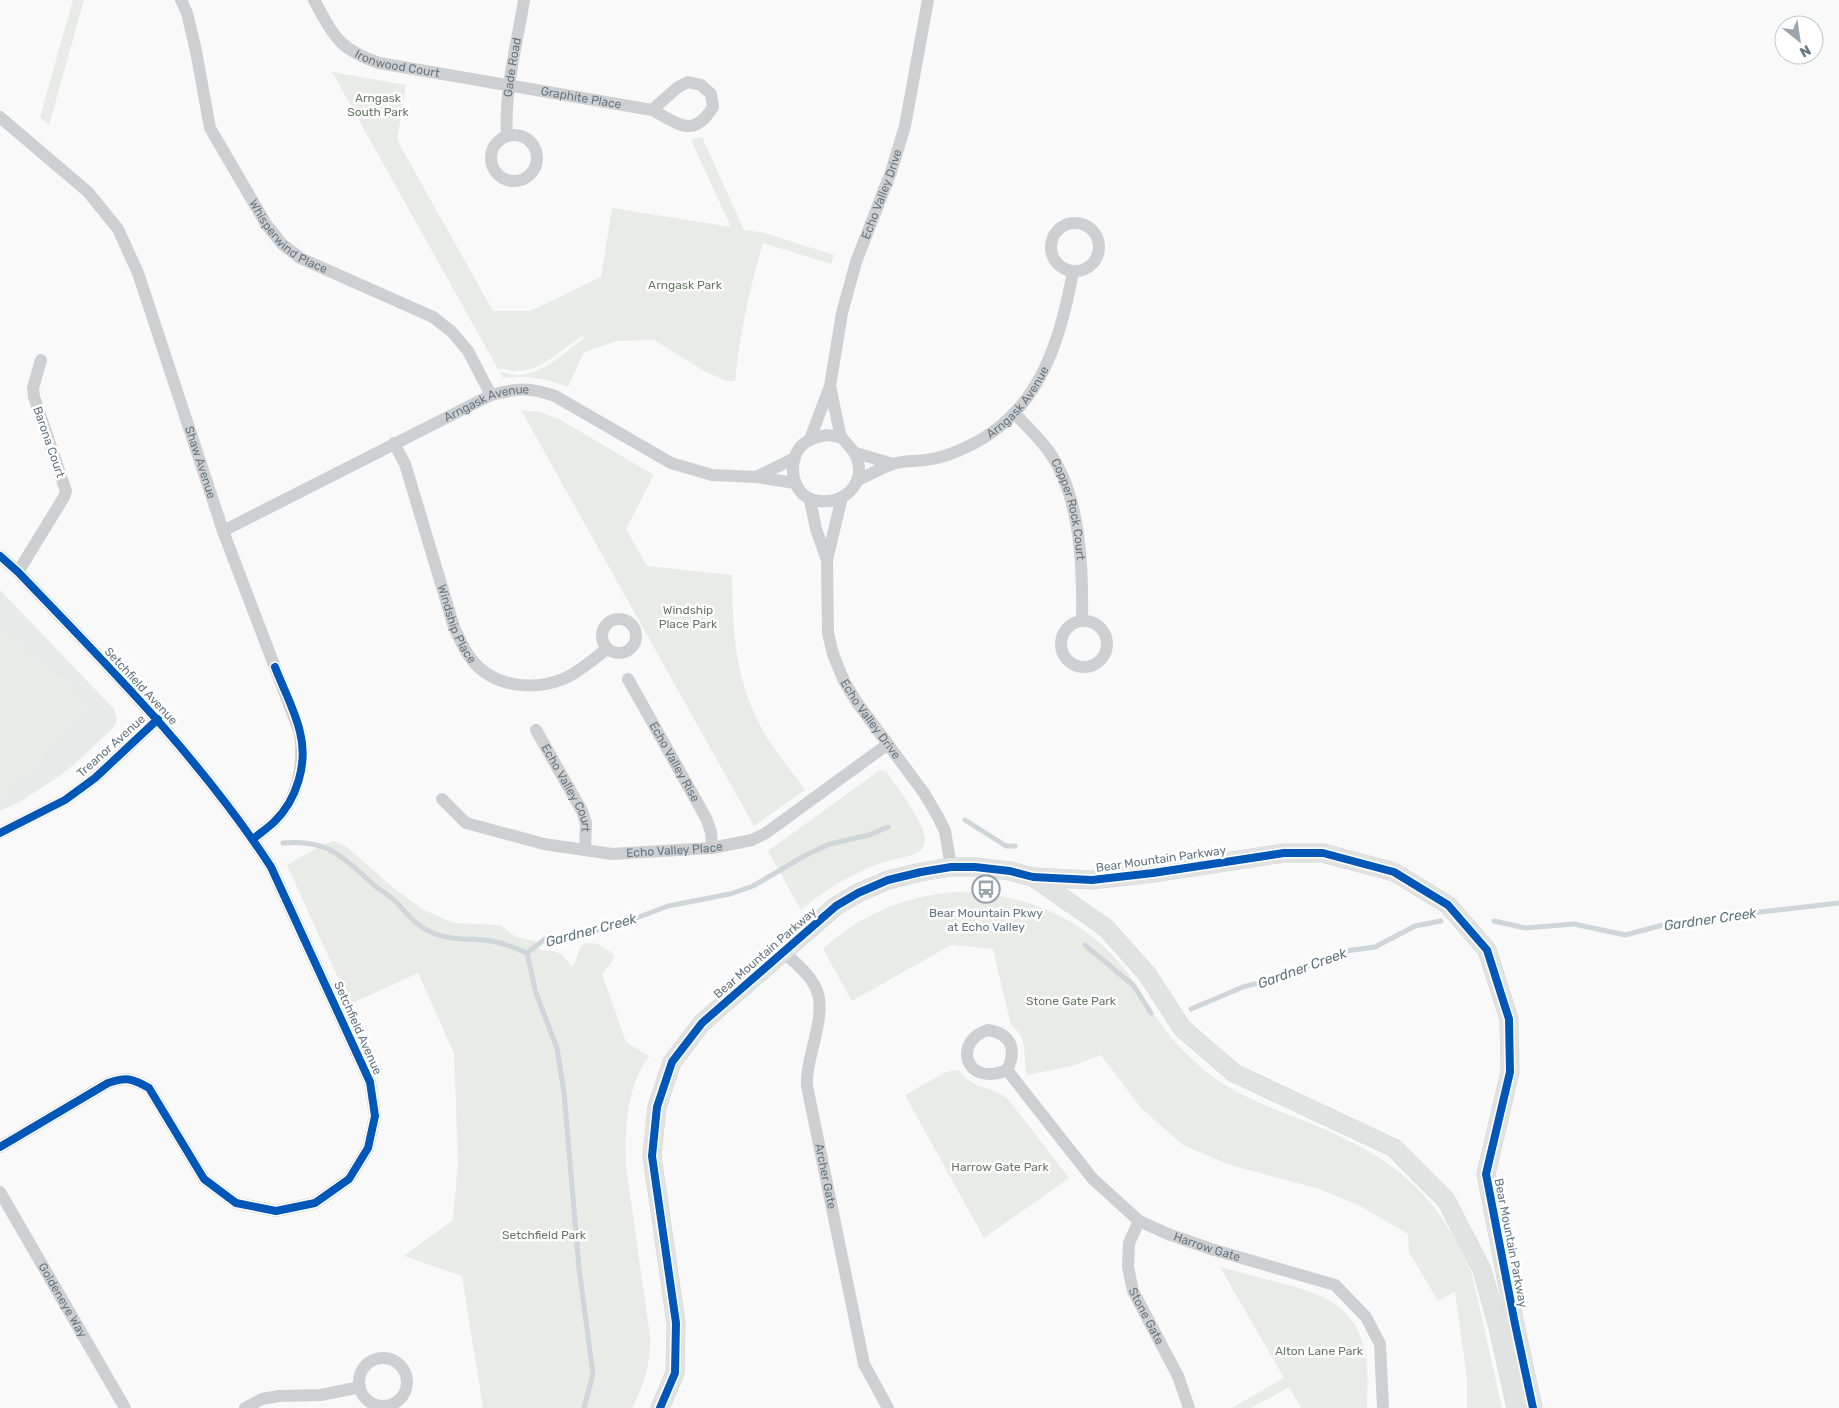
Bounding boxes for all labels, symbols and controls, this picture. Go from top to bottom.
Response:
north arrow [1774,15,1824,65]
street label: Gade Road [501,36,524,98]
text: N [1797,41,1814,61]
street label: Ironwood Court [352,47,441,80]
street label: Graphite Place [540,84,623,112]
park label: Arngask South Park [347,91,410,119]
street label: Echo Valley Drive [859,147,905,241]
street label: Whisperwind Place [246,197,330,276]
park label: Arngask Park [648,278,723,292]
street label: Arngask Avenue [984,364,1052,441]
street label: Arngask Avenue [442,382,530,425]
street label: Barona Court [30,405,68,480]
street label: Shaw Avenue [182,424,219,501]
street label: Copper Rock Court [1048,456,1088,561]
street label: Windship Place [435,583,479,666]
park label: Windship Place Park [659,603,718,631]
street label: Setchfield Avenue [102,644,181,728]
street label: Echo Valley Drive [837,677,904,762]
street label: Treanor Avenue [74,712,148,780]
street label: Echo Valley Rise [646,719,703,805]
street label: Echo Valley Court [538,742,593,832]
street label: Echo Valley Place [626,839,724,860]
street label: Bear Mountain Parkway [1095,843,1227,875]
bus stop icon: Bear Mountain Pkwy at Echo Valley [971,874,1001,904]
street label: Bear Mountain Parkway [711,904,819,1001]
water label: Gardner Creek [1663,904,1758,934]
place label: Bear Mountain Pkwy at Echo Valley [929,906,1043,934]
water label: Gardner Creek [544,910,639,951]
water label: Gardner Creek [1255,944,1350,992]
street label: Setchfield Avenue [331,979,385,1077]
park label: Stone Gate Park [1026,994,1117,1008]
street label: Archer Gate [812,1142,839,1211]
park label: Harrow Gate Park [951,1160,1049,1174]
street label: Bear Mountain Parkway [1492,1177,1530,1309]
park label: Setchfield Park [502,1228,587,1242]
street label: Harrow Gate [1172,1229,1242,1264]
street label: Goldeneye Way [36,1260,90,1340]
street label: Stone Gate [1125,1285,1167,1347]
park label: Alton Lane Park [1275,1344,1364,1358]

